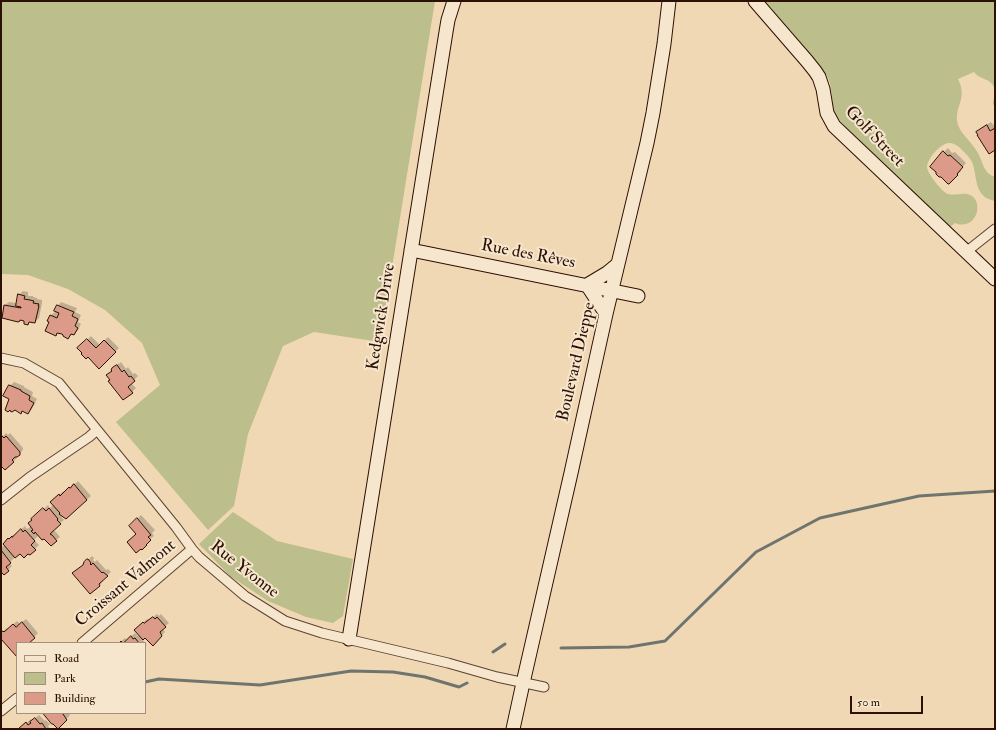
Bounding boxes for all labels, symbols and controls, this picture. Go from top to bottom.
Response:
street label: Golf Street [840,102,908,172]
street label: Rue des Rêves [479,236,577,274]
street label: Kedgwick Drive [363,262,401,372]
street label: Boulevard Dieppe [553,300,601,424]
street label: Croissant Valmont [72,536,180,632]
street label: Rue Yvonne [206,537,282,603]
legend [16,642,146,714]
text: Road [54,651,79,666]
text: Park [54,671,76,686]
scale bar [852,688,925,714]
text: Building [54,691,95,706]
text: 50 m [857,695,880,710]

